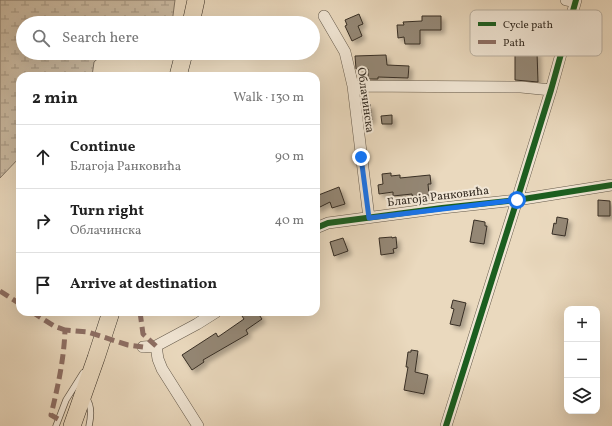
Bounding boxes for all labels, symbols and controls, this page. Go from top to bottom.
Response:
legend [470,10,602,56]
search box [16,16,320,60]
text: Cycle path [503,18,553,33]
icon: search [30,27,52,49]
text: Search here [62,28,139,49]
text: Path [503,36,526,51]
street label: Облачинска [352,66,378,134]
text: 2 min [32,87,78,110]
text: Walk · 130 m [233,89,304,107]
text: Continue [70,137,135,158]
icon: ahead [32,146,54,168]
text: 90 m [275,148,304,166]
route end [352,148,370,166]
text: Благоја Ранковића [70,158,181,176]
street label: Благоја Ранковића [386,183,490,211]
route start [508,191,526,209]
text: Turn right [70,201,144,222]
icon: right [32,210,54,232]
text: 40 m [275,212,304,230]
text: Облачинска [70,222,141,240]
icon: arrive [32,274,54,296]
text: Arrive at destination [70,274,217,295]
map controls [564,306,600,414]
button: + [564,306,600,342]
button: − [564,342,600,378]
button: layers [564,378,600,414]

